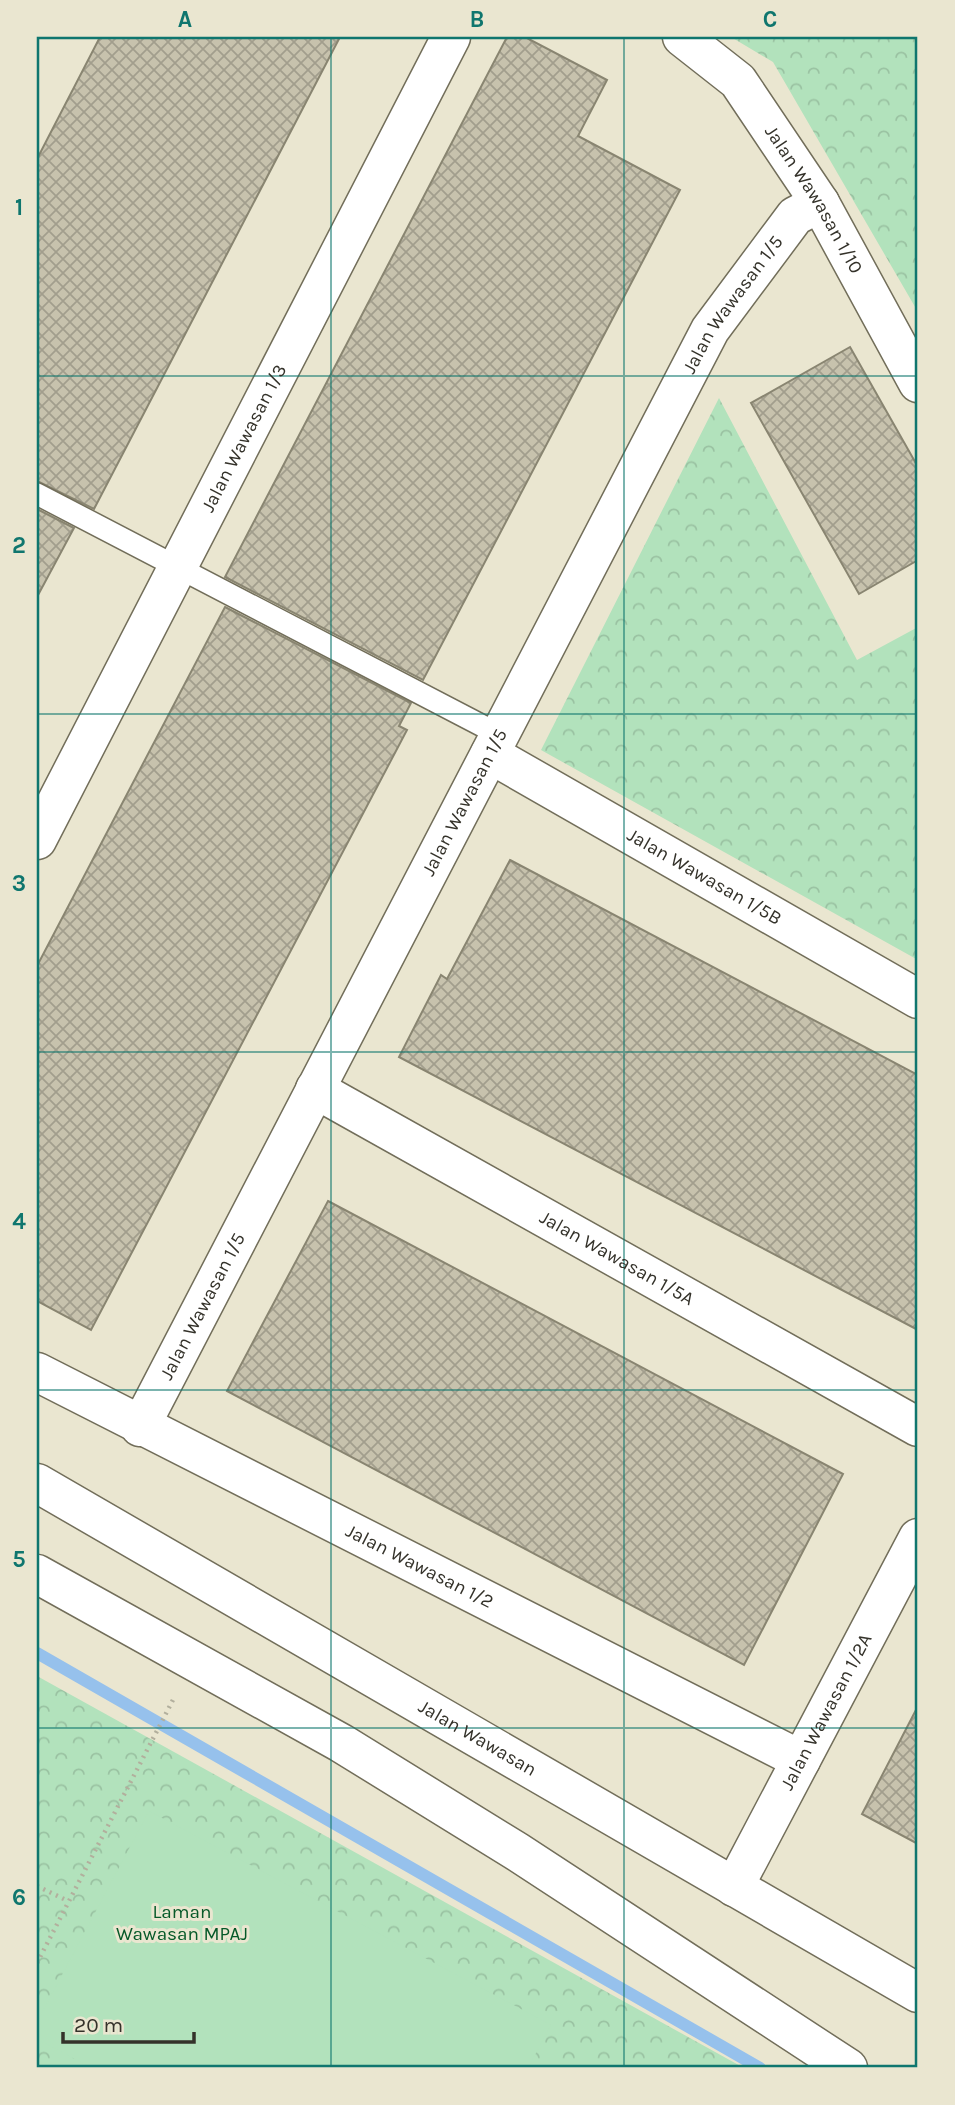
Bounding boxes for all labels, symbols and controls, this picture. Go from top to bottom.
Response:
text: A [178,6,192,33]
text: B [470,6,484,33]
text: C [763,6,777,33]
street label: Jalan Wawasan 1/10 [760,121,867,277]
text: 1 [15,194,23,221]
street label: Jalan Wawasan 1/5 [678,231,788,377]
street label: Jalan Wawasan 1/3 [197,361,291,516]
text: 2 [12,532,26,559]
street label: Jalan Wawasan 1/5 [417,725,512,880]
street label: Jalan Wawasan 1/5B [623,824,786,930]
text: 3 [12,870,26,897]
street label: Jalan Wawasan 1/5A [536,1206,698,1310]
text: 4 [12,1208,26,1235]
street label: Jalan Wawasan 1/5 [155,1229,250,1384]
street label: Jalan Wawasan 1/2 [342,1520,497,1613]
text: 5 [12,1546,26,1573]
street label: Jalan Wawasan 1/2A [776,1630,877,1794]
street label: Jalan Wawasan [414,1695,541,1781]
text: 6 [12,1884,26,1911]
park label: Laman Wawasan MPAJ [116,1901,248,1945]
scale bar [63,2000,194,2044]
text: 20 m [74,2013,123,2037]

